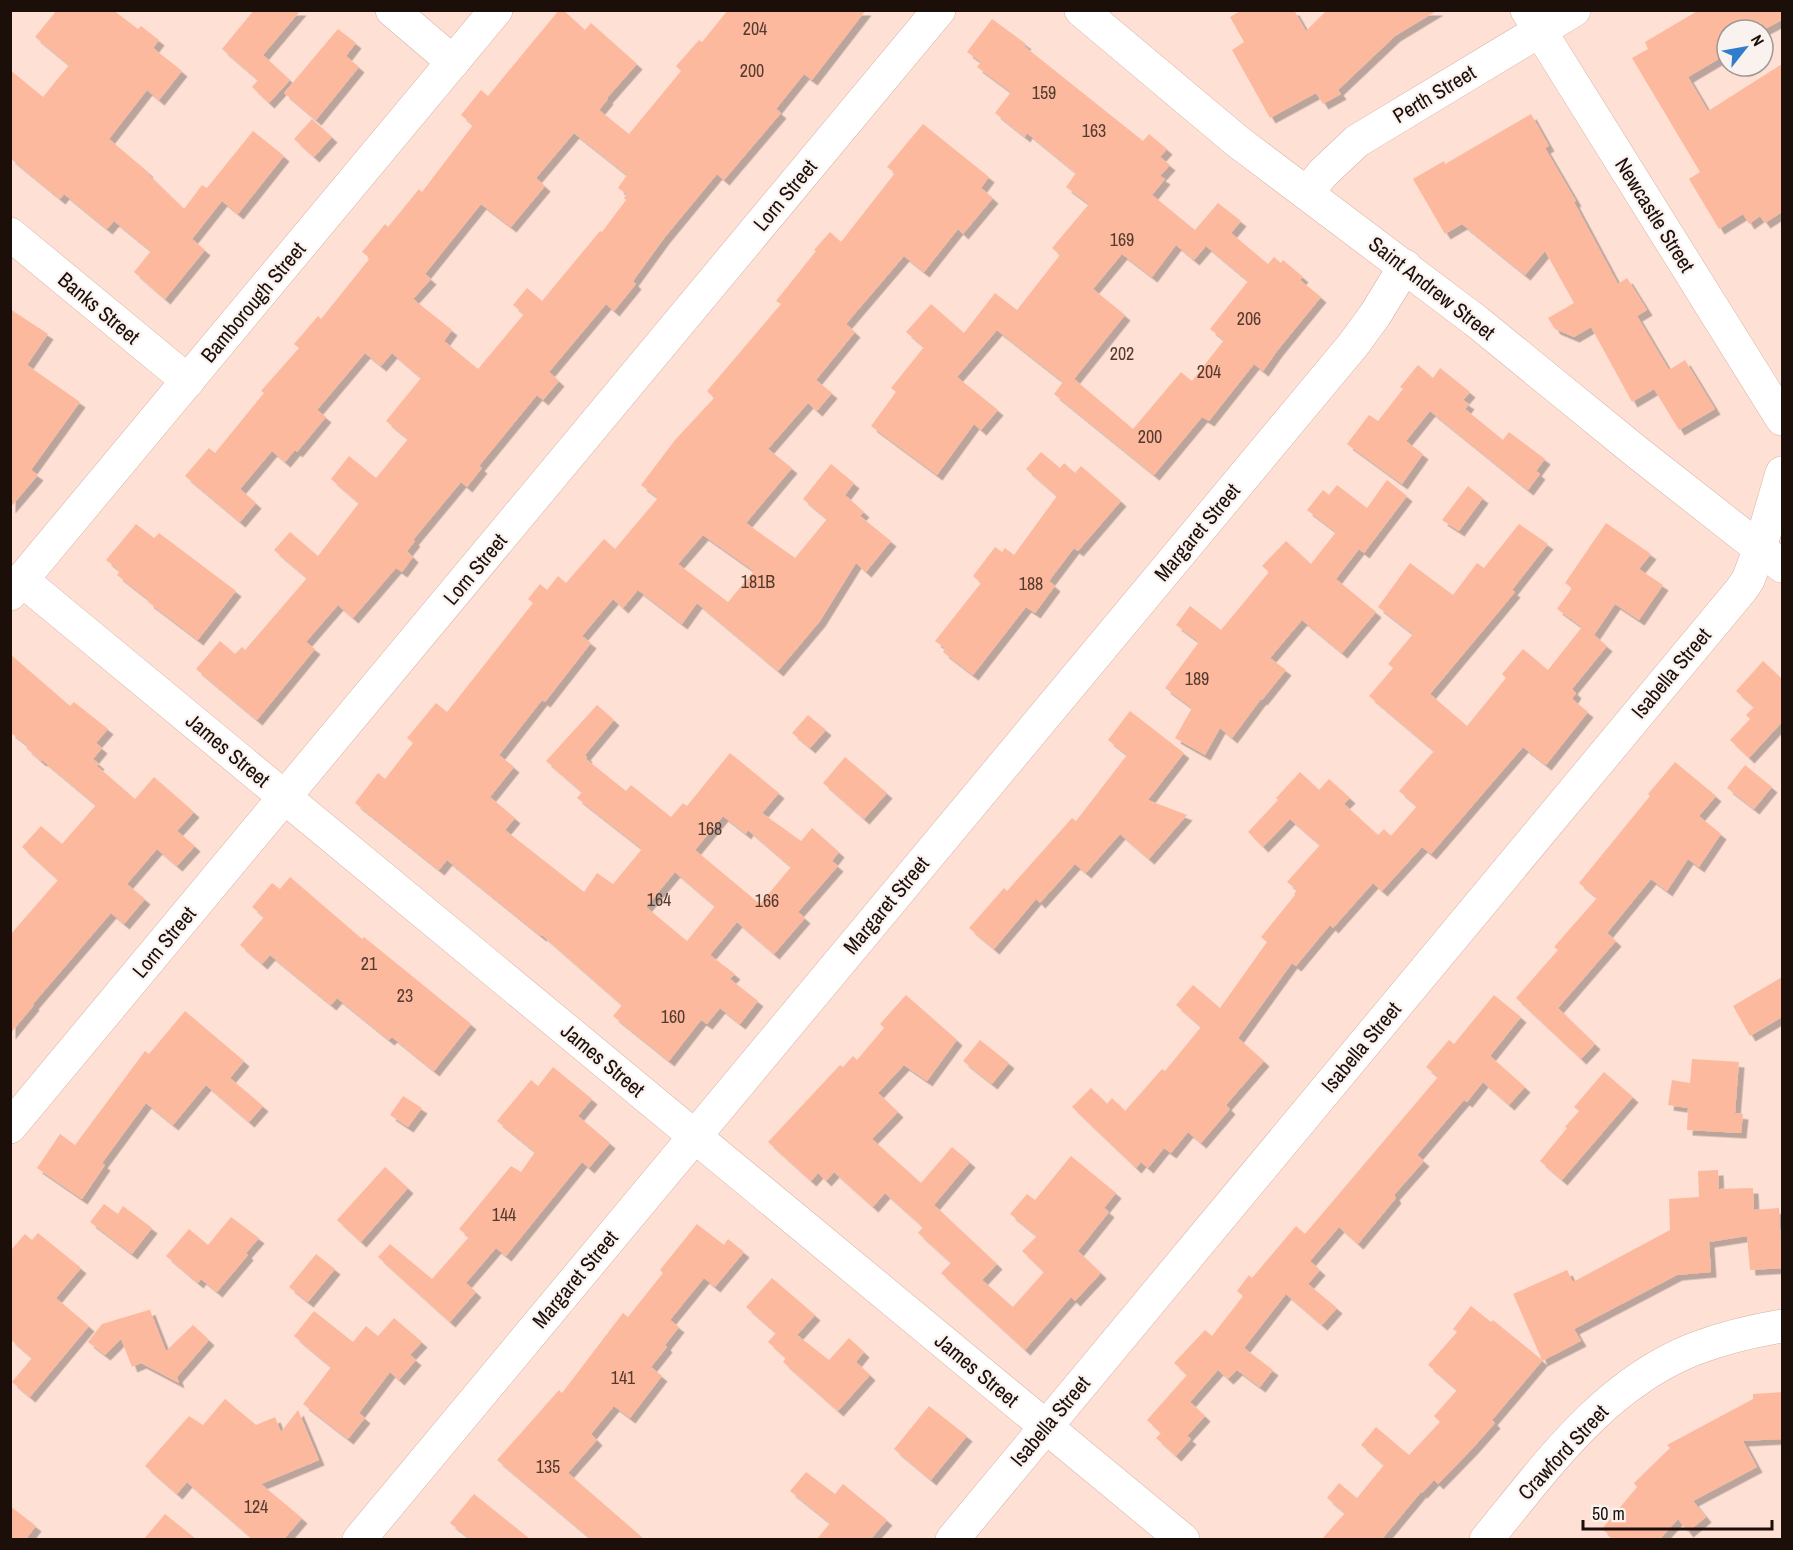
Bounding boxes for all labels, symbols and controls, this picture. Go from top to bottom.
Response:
house number: 204 [743,16,767,41]
north arrow [1715,18,1775,78]
text: N [1746,31,1770,50]
house number: 200 [740,58,764,83]
street label: Perth Street [1387,58,1481,130]
house number: 159 [1032,80,1056,105]
house number: 163 [1082,118,1106,143]
street label: Newcastle Street [1608,152,1702,278]
street label: Lorn Street [747,153,824,237]
house number: 169 [1110,227,1134,252]
street label: Saint Andrew Street [1363,229,1501,347]
street label: Bamborough Street [194,235,312,369]
street label: Banks Street [52,265,146,351]
house number: 206 [1237,306,1261,331]
house number: 202 [1110,341,1134,366]
house number: 204 [1197,359,1221,384]
house number: 200 [1138,424,1162,449]
street label: Margaret Street [1147,477,1247,587]
street label: Lorn Street [437,527,514,611]
house number: 181B [741,569,775,594]
house number: 188 [1019,571,1043,596]
street label: Isabella Street [1625,621,1718,724]
house number: 189 [1185,666,1209,691]
street label: James Street [180,706,276,794]
house number: 168 [698,816,722,841]
street label: Margaret Street [836,850,936,960]
house number: 164 [647,887,671,912]
house number: 166 [755,888,779,913]
street label: Lorn Street [126,900,203,984]
house number: 21 [361,951,378,976]
house number: 23 [397,983,413,1008]
street label: Isabella Street [1315,995,1408,1098]
house number: 160 [661,1004,685,1029]
street label: James Street [555,1016,651,1104]
house number: 144 [492,1202,516,1227]
street label: Margaret Street [525,1224,625,1334]
street label: James Street [929,1326,1025,1414]
house number: 141 [611,1365,636,1390]
street label: Isabella Street [1004,1369,1097,1472]
street label: Crawford Street [1511,1398,1615,1506]
house number: 135 [536,1454,560,1479]
scale bar [1583,1493,1772,1531]
house number: 124 [244,1494,268,1519]
text: 50 m [1592,1501,1625,1526]

